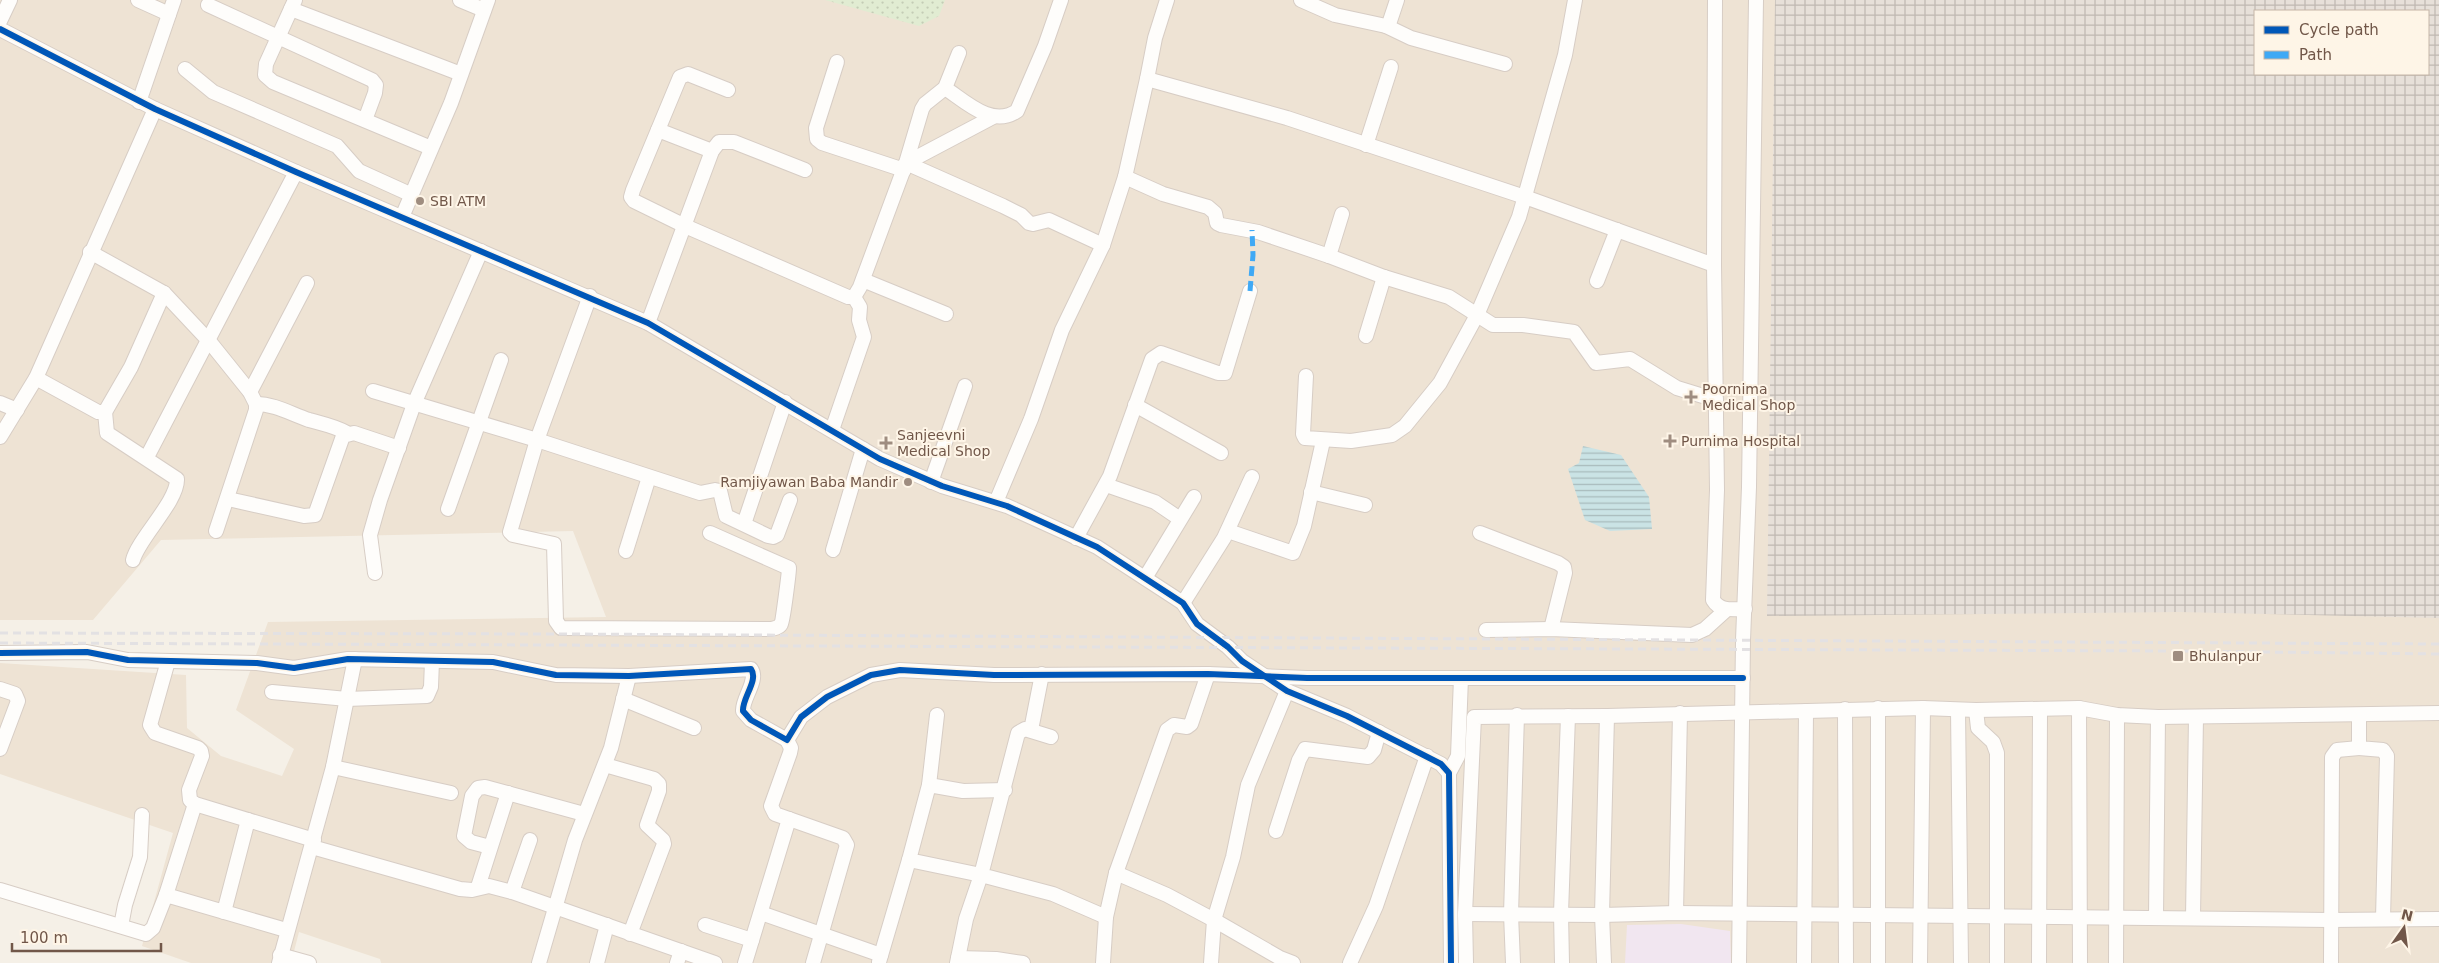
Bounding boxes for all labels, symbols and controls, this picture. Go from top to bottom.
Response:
legend [2254,10,2429,75]
text: Cycle path [2299,21,2379,39]
text: Path [2299,46,2332,64]
place label: SBI ATM [430,193,486,209]
marker: SBI ATM [414,195,426,207]
place label: Poornima Medical Shop [1702,381,1795,413]
marker: Poornima Medical Shop [1684,390,1698,404]
place label: Sanjeevni Medical Shop [897,427,990,459]
place label: Purnima Hospital [1681,433,1800,449]
marker: Purnima Hospital [1663,434,1677,448]
marker: Sanjeevni Medical Shop [879,436,893,450]
place label: Ramjiyawan Baba Mandir [720,474,898,490]
marker: Ramjiyawan Baba Mandir [902,476,914,488]
place label: Bhulanpur [2189,648,2261,664]
marker: Bhulanpur [2171,649,2185,663]
north arrow [2379,903,2429,953]
text: N [2400,906,2415,925]
scale bar [12,920,161,952]
text: 100 m [20,929,68,947]

